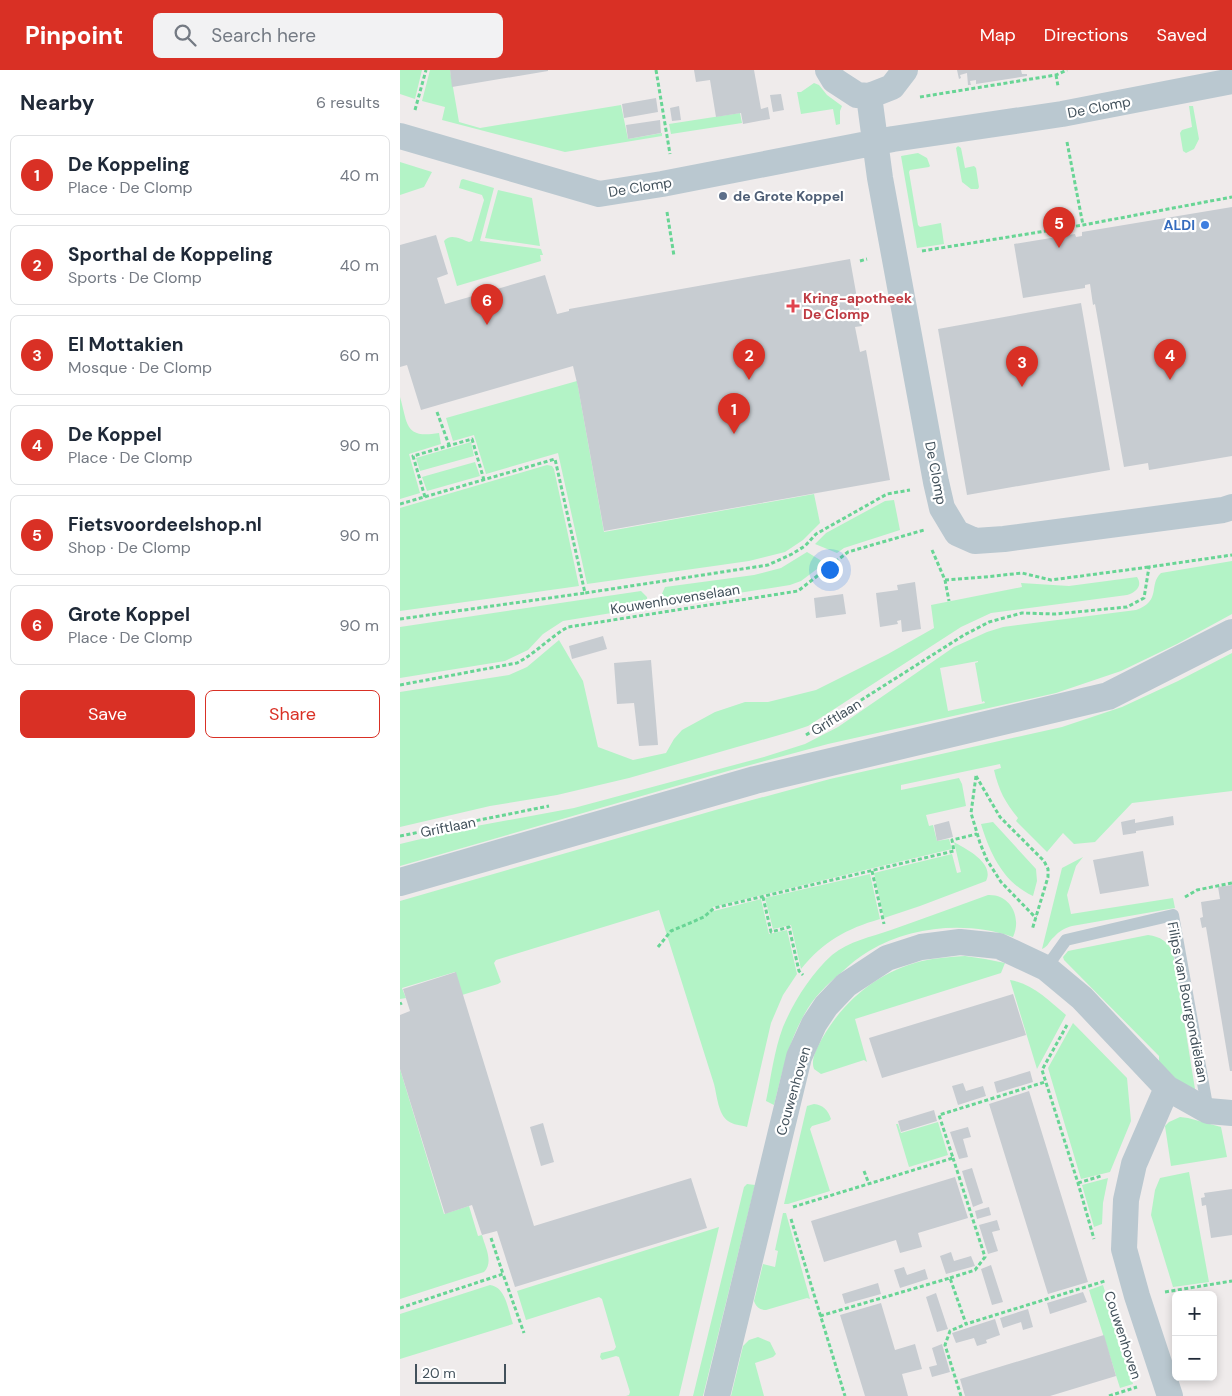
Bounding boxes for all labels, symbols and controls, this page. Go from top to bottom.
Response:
search box [153,13,503,58]
text: Pinpoint [25,20,123,51]
icon: search [171,21,199,49]
text: Search here [211,23,316,48]
text: Map [980,23,1016,47]
text: Directions [1044,23,1129,47]
text: Saved [1157,23,1207,47]
text: Nearby [20,89,94,117]
text: 6 results [316,92,380,113]
street label: De Clomp [1066,92,1132,122]
text: De Koppeling [68,152,190,177]
text: 1 [34,165,40,186]
text: 40 m [340,165,379,186]
street label: De Clomp [607,173,673,201]
text: Place · De Clomp [68,177,193,198]
place label: de Grote Koppel [733,187,844,205]
marker: de Grote Koppel [717,190,729,202]
pin: 5 [1043,207,1075,248]
place label: ALDI [1164,216,1195,234]
marker: ALDI [1199,219,1211,231]
text: Sporthal de Koppeling [68,242,273,267]
text: 2 [32,255,42,276]
text: 40 m [340,255,379,276]
text: Sports · De Clomp [68,267,202,288]
pin: 6 [471,284,503,325]
place label: Kring-apotheek De Clomp [803,289,912,323]
marker: Kring-apotheek De Clomp [787,300,799,312]
text: El Mottakien [68,332,184,357]
pin: 2 [733,339,765,380]
pin: 4 [1154,339,1186,380]
text: 3 [32,345,42,366]
text: 60 m [339,345,379,366]
pin: 3 [1006,346,1038,387]
text: Mosque · De Clomp [68,357,212,378]
pin: 1 [718,393,750,434]
text: De Koppel [68,422,162,447]
text: 4 [32,435,42,456]
text: 90 m [339,435,379,456]
street label: De Clomp [921,440,951,506]
text: Place · De Clomp [68,447,193,468]
text: Fietsvoordeelshop.nl [68,512,262,537]
text: 5 [32,525,42,546]
text: 90 m [339,525,379,546]
text: Shop · De Clomp [68,537,191,558]
your location [817,557,843,583]
street label: Kouwenhovenselaan [609,580,741,618]
text: Grote Koppel [68,602,190,627]
text: 6 [32,615,42,636]
text: 90 m [339,615,379,636]
text: Place · De Clomp [68,627,193,648]
button: Save [20,690,195,738]
button: Share [205,690,380,738]
street label: Griftlaan [808,695,864,739]
street label: Griftlaan [419,813,477,841]
street label: Filips van Bourgondiëlaan [1164,920,1212,1084]
street label: Couwenhoven [772,1044,814,1138]
street label: Couwenhoven [1100,1289,1146,1381]
map controls [1172,1291,1217,1381]
button: + [1172,1291,1217,1336]
button: − [1172,1336,1217,1381]
scale bar [415,1361,506,1384]
text: 20 m [422,1364,456,1382]

